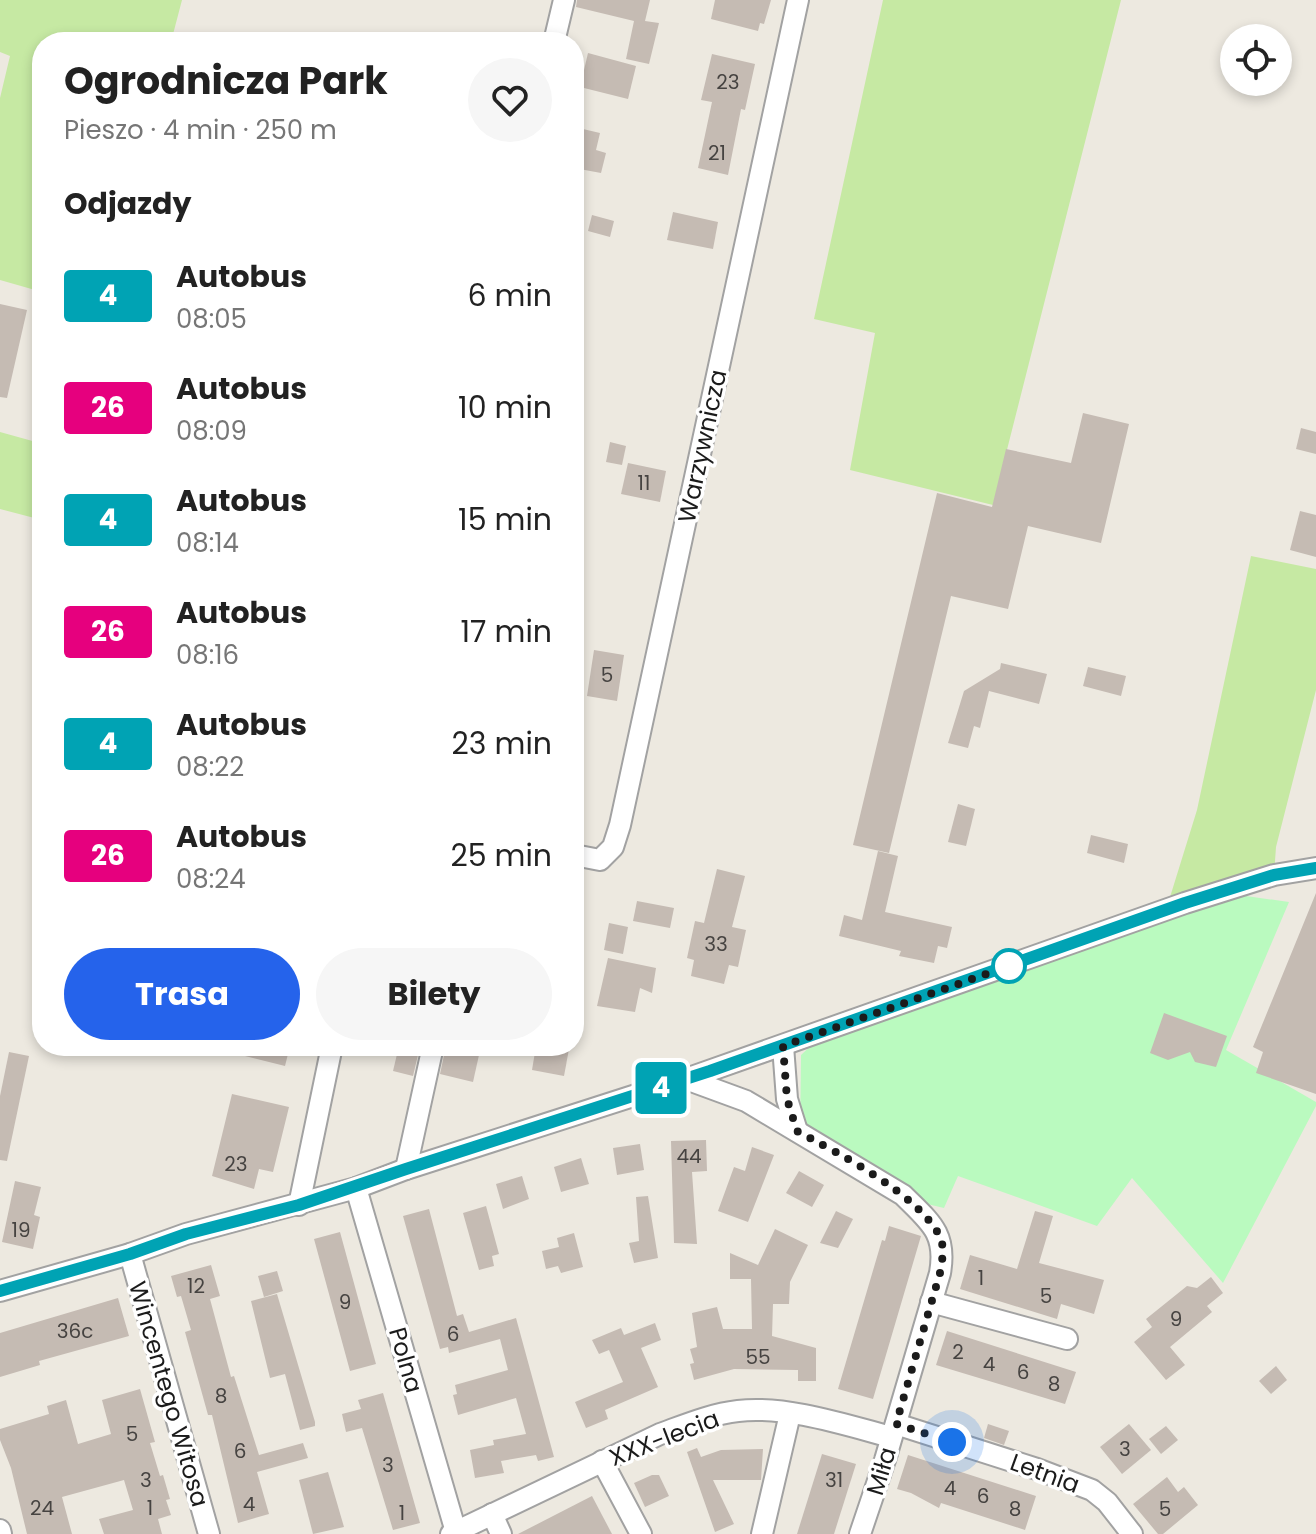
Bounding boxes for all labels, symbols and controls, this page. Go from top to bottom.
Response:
map controls [1220,24,1292,96]
button: locate [1220,24,1292,96]
text: Ogrodnicza Park [64,54,388,107]
button: heart [468,58,552,142]
house number: 23 [716,68,740,96]
text: Pieszo · 4 min · 250 m [64,112,337,148]
house number: 21 [708,139,726,167]
text: Odjazdy [64,182,191,225]
text: Autobus [176,255,307,298]
text: 6 min [467,274,552,317]
text: 4 [99,276,117,315]
text: 08:05 [176,301,247,337]
street label: Warzywnicza [670,366,734,526]
text: Autobus [176,367,307,410]
text: 10 min [458,386,552,429]
text: 26 [91,388,125,427]
text: 08:09 [176,413,247,449]
house number: 11 [638,469,650,497]
text: Autobus [176,479,307,522]
text: 15 min [458,498,552,541]
text: 4 [99,500,117,539]
text: 08:14 [176,525,239,561]
text: Autobus [176,591,307,634]
text: 17 min [461,610,552,653]
text: 26 [91,612,125,651]
text: 08:16 [176,637,239,673]
house number: 5 [601,661,613,689]
text: Autobus [176,703,307,746]
text: 23 min [452,722,552,765]
text: 4 [99,724,117,763]
text: 08:22 [176,749,244,785]
text: Autobus [176,815,307,858]
text: 25 min [450,834,552,877]
text: 26 [91,836,125,875]
text: 08:24 [176,861,246,897]
house number: 33 [704,930,728,958]
button: Trasa [64,948,300,1040]
button: Bilety [316,948,552,1040]
unlabelled marker [992,949,1026,983]
line badge: 4 [635,1062,687,1114]
text: 4 [652,1068,670,1107]
house number: 44 [676,1142,702,1170]
house number: 23 [224,1150,248,1178]
house number: 19 [12,1216,31,1244]
house number: 1 [978,1264,984,1292]
house number: 12 [187,1272,205,1300]
street label: Wincentego Witosa [121,1277,217,1511]
house number: 5 [1040,1282,1052,1310]
house number: 9 [339,1288,351,1316]
house number: 9 [1170,1305,1182,1333]
house number: 36c [57,1317,93,1345]
house number: 6 [447,1320,459,1348]
street label: Polna [381,1323,431,1397]
house number: 2 [952,1338,964,1366]
house number: 55 [745,1343,771,1371]
house number: 4 [983,1350,995,1378]
house number: 6 [1017,1358,1029,1386]
house number: 8 [1048,1370,1060,1398]
house number: 8 [215,1382,227,1410]
street label: XXX-lecia [604,1402,724,1474]
house number: 5 [126,1420,138,1448]
your location [932,1422,972,1462]
house number: 3 [1119,1435,1131,1463]
house number: 6 [234,1437,246,1465]
street label: Miła [858,1443,904,1499]
street label: Letnia [1006,1445,1084,1501]
house number: 3 [382,1451,394,1479]
house number: 3 [140,1466,152,1494]
house number: 31 [825,1466,843,1494]
house number: 4 [944,1474,956,1502]
house number: 6 [977,1482,989,1510]
house number: 4 [243,1490,255,1518]
house number: 24 [30,1494,54,1522]
house number: 1 [147,1494,153,1522]
house number: 8 [1009,1495,1021,1523]
house number: 5 [1159,1495,1171,1523]
house number: 1 [399,1499,405,1527]

